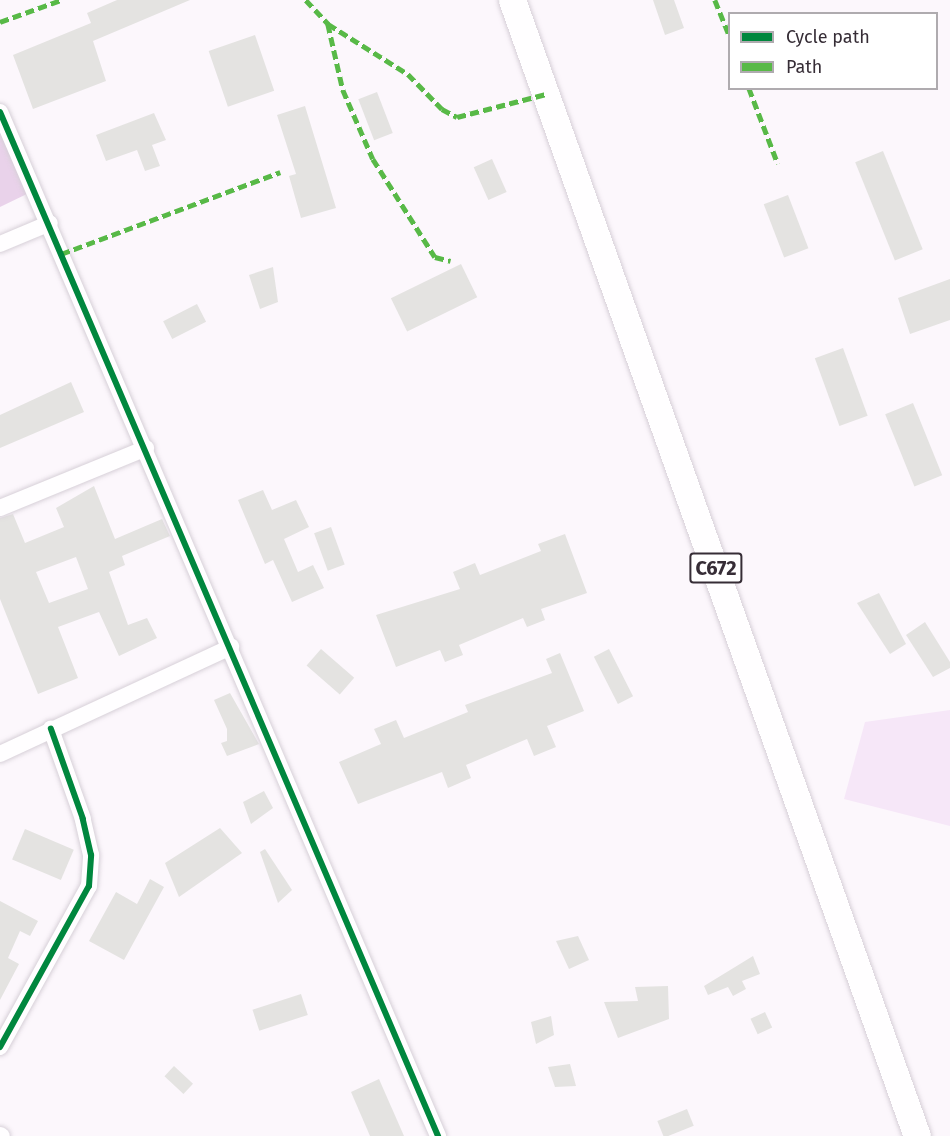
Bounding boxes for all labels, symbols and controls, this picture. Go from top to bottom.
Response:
legend [728,12,938,90]
text: Cycle path [786,26,870,48]
text: Path [786,56,822,78]
road number: C672 [689,551,743,585]

